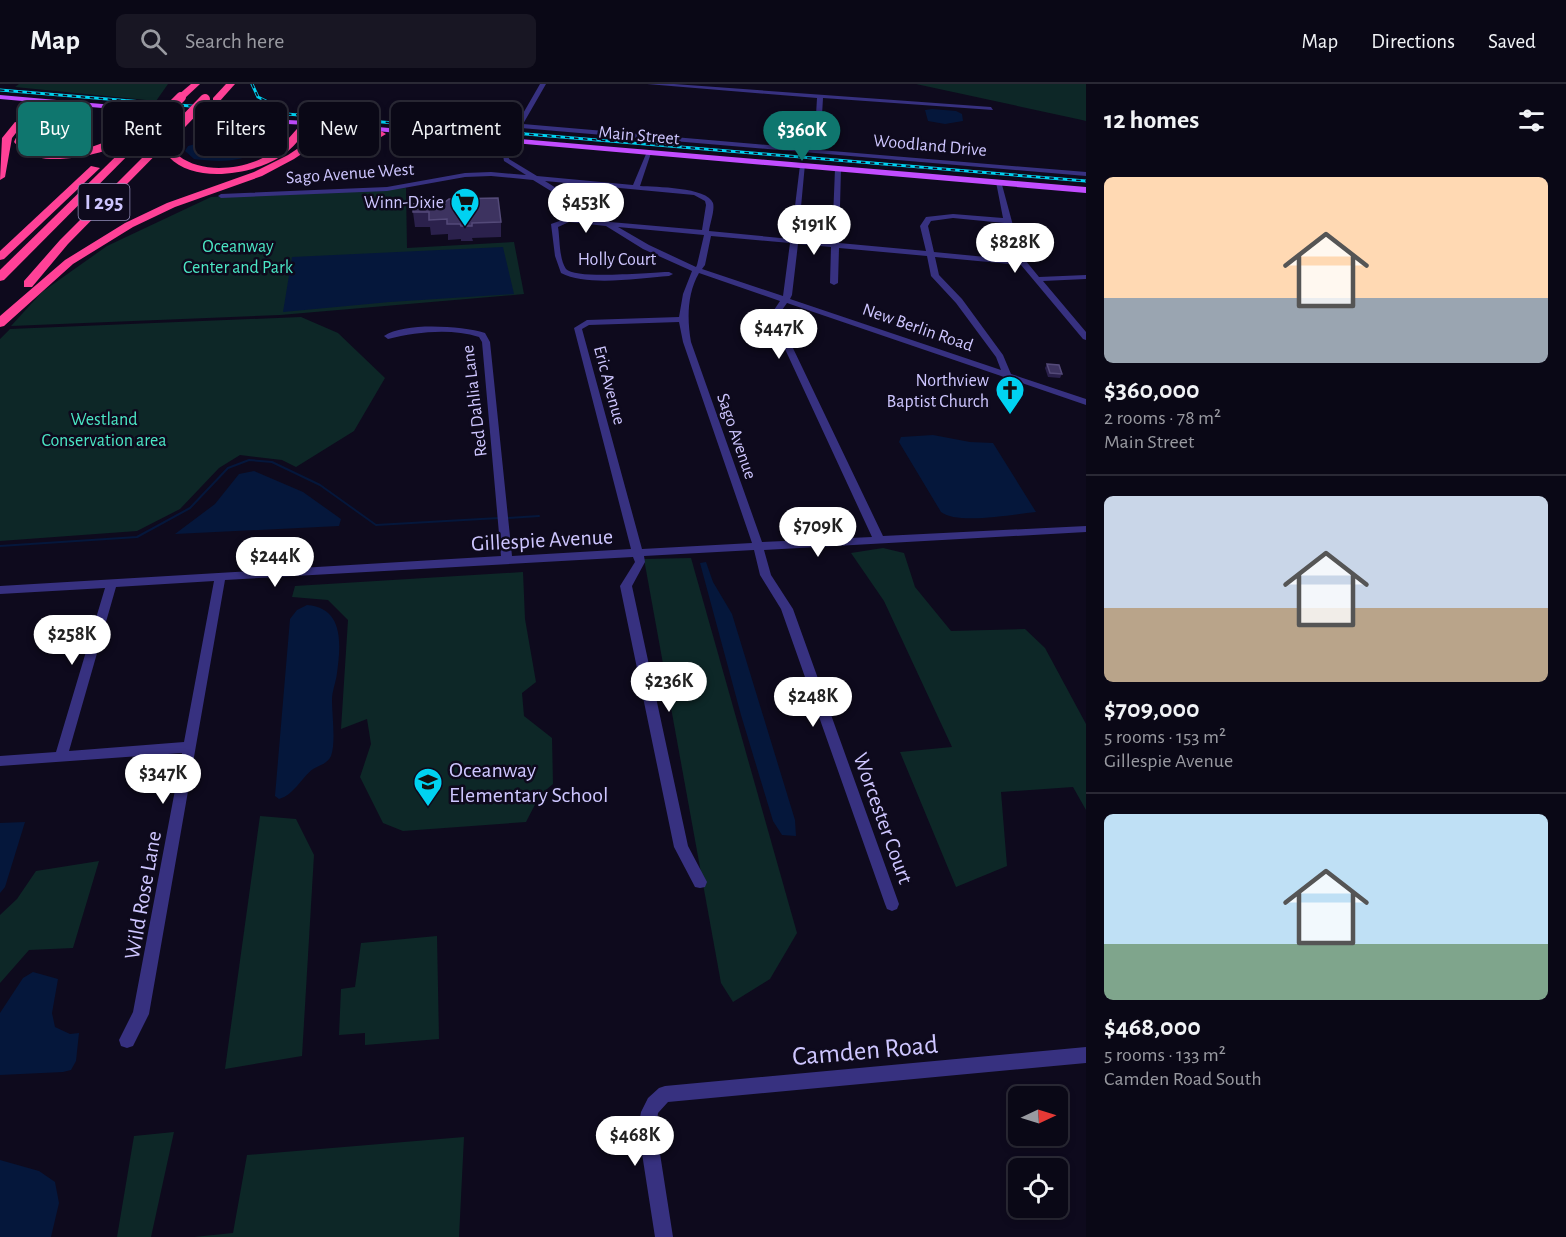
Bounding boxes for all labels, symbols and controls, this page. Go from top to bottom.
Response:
search box [116,14,536,68]
icon: search [137,25,170,58]
text: Map [30,27,80,55]
text: Search here [185,30,284,52]
text: Map [1302,31,1338,52]
text: Directions [1371,31,1455,52]
text: Saved [1488,31,1536,52]
chip: Buy [18,102,91,156]
chip: Rent [103,102,183,156]
chip: Filters [195,102,287,156]
chip: New [299,102,379,156]
chip: Apartment [391,102,522,156]
icon: filters [1515,104,1548,137]
text: 12 homes [1104,107,1199,133]
pin: $360K [760,111,844,162]
text: $360K [777,120,827,140]
street label: Main Street [598,123,680,149]
street label: Woodland Drive [872,132,987,160]
street label: Sago Avenue West [285,161,415,187]
pin: $453K [544,183,628,234]
road number: I 295 [78,184,130,220]
supermarket icon: Winn-Dixie [449,186,481,228]
text: $453K [562,192,610,212]
place label: Winn-Dixie [364,194,444,212]
pin: $191K [772,205,856,256]
text: $191K [792,214,836,234]
icon: home [1272,216,1380,324]
pin: $828K [973,223,1057,274]
text: $828K [990,232,1040,252]
park label: Oceanway Center and Park [183,238,294,277]
street label: Holly Court [578,251,657,269]
street label: New Berlin Road [860,301,975,355]
pin: $447K [737,309,821,360]
text: $447K [754,318,804,338]
street label: Red Dahlia Lane [459,344,491,458]
street label: Eric Avenue [590,344,628,427]
place label: Northview Baptist Church [887,372,989,411]
church icon: Northview Baptist Church [994,374,1026,416]
text: $360,000 [1104,377,1200,403]
street label: Sago Avenue [713,391,759,482]
text: 2 rooms · 78 m² [1104,408,1221,428]
park label: Westland Conservation area [41,411,167,450]
text: Main Street [1104,432,1194,452]
pin: $709K [776,507,860,558]
text: $709K [793,516,843,536]
street label: Gillespie Avenue [471,525,614,555]
icon: home [1272,535,1380,643]
pin: $244K [233,537,317,588]
text: $244K [250,546,300,566]
pin: $258K [30,615,114,666]
text: $258K [48,624,96,644]
pin: $236K [627,662,711,713]
text: $236K [645,671,693,691]
pin: $248K [771,677,855,728]
text: $248K [788,686,838,706]
text: $709,000 [1104,696,1200,722]
text: 5 rooms · 153 m² [1104,727,1226,747]
street label: Worcester Court [849,750,917,887]
text: Gillespie Avenue [1104,751,1233,771]
pin: $347K [121,754,205,805]
place label: Oceanway Elementary School [449,759,609,806]
text: $347K [139,763,187,783]
school or university icon: Oceanway Elementary School [412,766,444,808]
street label: Wild Rose Lane [121,829,165,961]
icon: home [1272,853,1380,961]
text: $468,000 [1104,1014,1201,1040]
street label: Camden Road [791,1031,939,1070]
text: 5 rooms · 133 m² [1104,1045,1226,1065]
text: Camden Road South [1104,1069,1262,1089]
north arrow [1008,1086,1068,1146]
map controls [1008,1086,1068,1218]
pin: $468K [593,1116,677,1167]
text: $468K [610,1125,660,1145]
button: locate [1008,1158,1068,1218]

